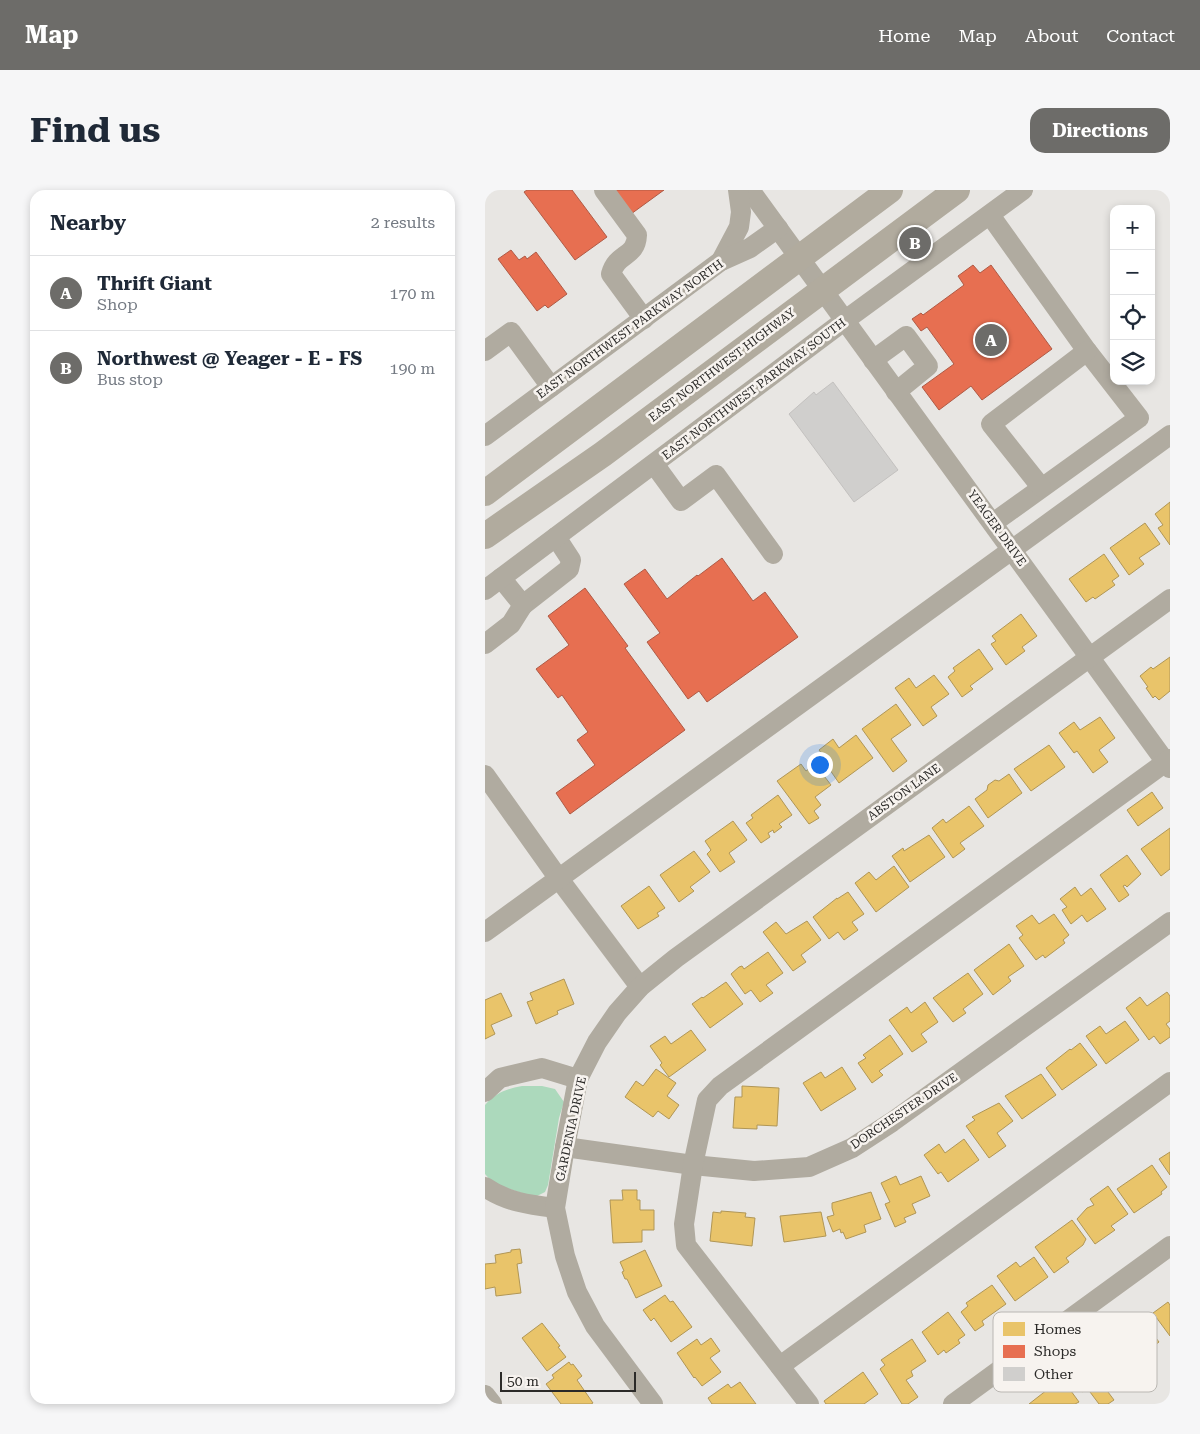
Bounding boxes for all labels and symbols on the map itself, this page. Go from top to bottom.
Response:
pin: B [899,224,931,262]
street label: EAST NORTHWEST PARKWAY NORTH [534,257,726,401]
street label: EAST NORTHWEST HIGHWAY [646,305,799,425]
street label: EAST NORTHWEST PARKWAY SOUTH [659,315,849,463]
pin: A [975,321,1007,359]
street label: YEAGER DRIVE [965,487,1029,569]
your location [807,752,833,778]
street label: ABSTON LANE [865,761,943,823]
street label: DORCHESTER DRIVE [848,1070,960,1152]
street label: GARDENIA DRIVE [553,1075,589,1183]
legend [993,1312,1157,1392]
text: Homes [1034,1321,1082,1337]
text: Shops [1034,1343,1077,1359]
text: Other [1034,1366,1073,1382]
scale bar [500,1369,636,1392]

